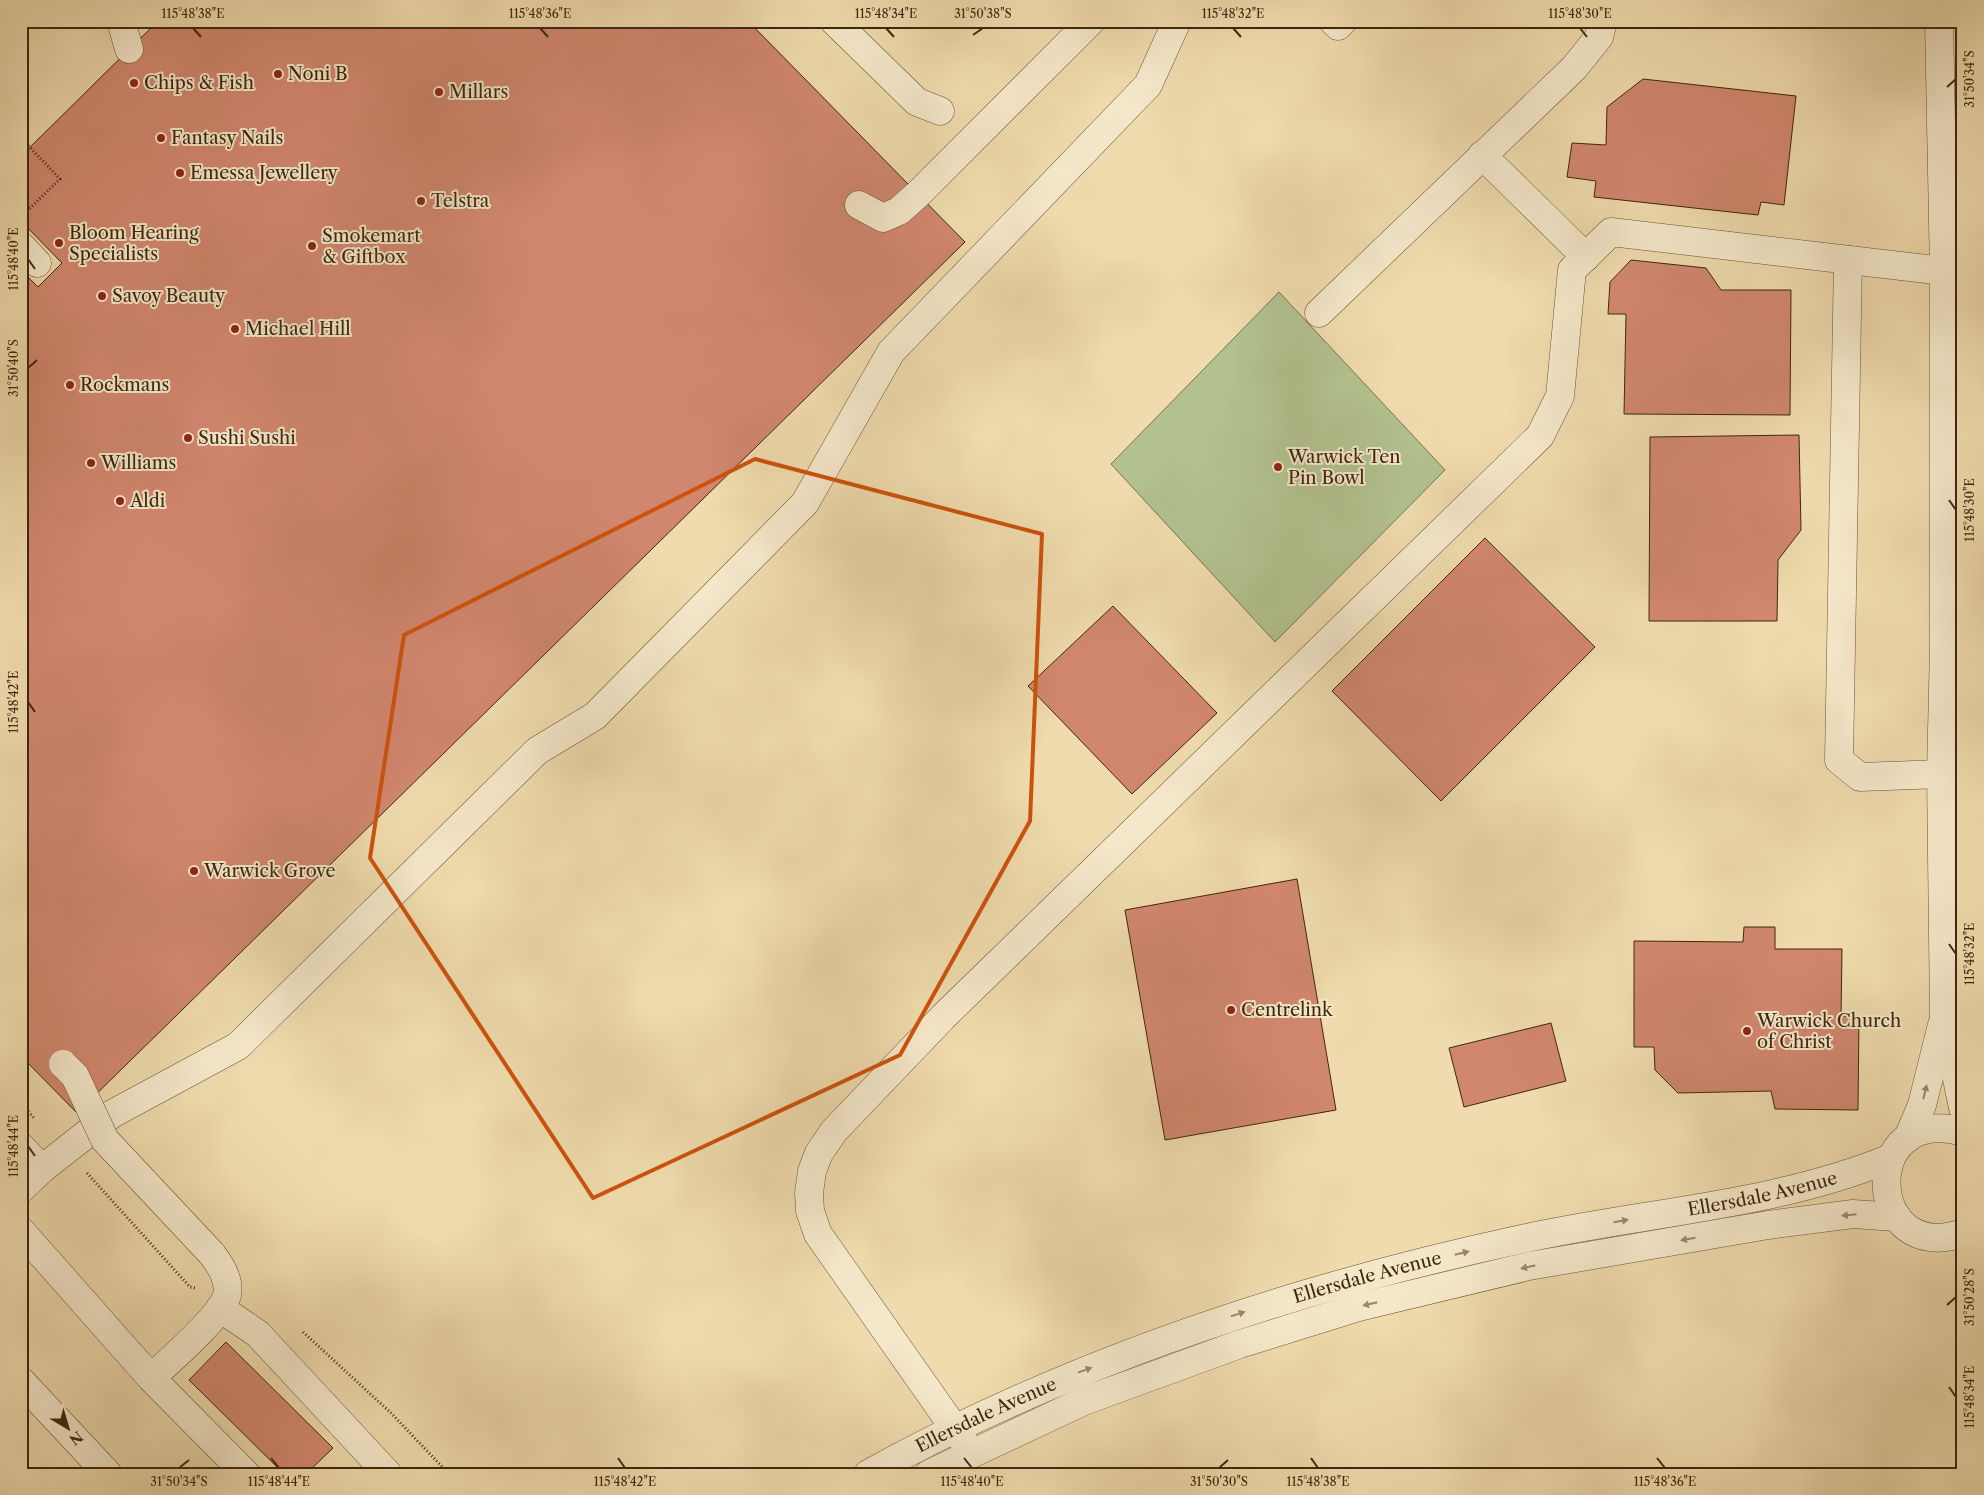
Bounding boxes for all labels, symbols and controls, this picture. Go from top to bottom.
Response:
text: 115°48'38"E [162,6,224,21]
text: 115°48'36"E [509,6,571,21]
text: 115°48'34"E [855,6,917,21]
text: 31°50'38"S [954,6,1012,21]
text: 115°48'32"E [1202,6,1264,21]
text: 115°48'30"E [1548,6,1612,21]
text: 31°50'34"S [1962,50,1977,108]
place label: Noni B [288,63,348,85]
marker: Noni B [272,68,284,80]
place label: Chips & Fish [144,72,254,94]
marker: Chips & Fish [128,77,140,89]
place label: Millars [449,81,508,103]
marker: Millars [433,86,445,98]
place label: Fantasy Nails [171,127,283,149]
marker: Fantasy Nails [155,132,167,144]
place label: Emessa Jewellery [190,162,339,184]
marker: Emessa Jewellery [174,167,186,179]
place label: Telstra [431,190,490,212]
marker: Telstra [415,195,427,207]
place label: Bloom Hearing Specialists [69,222,199,265]
place label: Smokemart & Giftbox [322,225,421,268]
text: 115°48'40"E [6,227,21,291]
marker: Bloom Hearing Specialists [53,237,65,249]
marker: Smokemart & Giftbox [306,240,318,252]
place label: Savoy Beauty [112,285,226,307]
marker: Savoy Beauty [96,290,108,302]
place label: Michael Hill [245,318,351,340]
marker: Michael Hill [229,323,241,335]
text: 31°50'40"S [6,339,21,397]
place label: Rockmans [80,374,169,396]
marker: Rockmans [64,379,76,391]
place label: Sushi Sushi [198,427,296,449]
marker: Sushi Sushi [182,432,194,444]
place label: Warwick Ten Pin Bowl [1287,446,1400,489]
place label: Williams [100,452,176,474]
marker: Williams [85,457,97,469]
marker: Warwick Ten Pin Bowl [1272,461,1284,473]
text: 115°48'30"E [1962,478,1977,542]
place label: Aldi [129,490,166,512]
marker: Aldi [114,495,126,507]
text: 115°48'42"E [6,671,21,733]
place label: Warwick Grove [203,860,336,882]
marker: Warwick Grove [188,865,200,877]
text: 115°48'32"E [1962,923,1977,985]
place label: Centrelink [1241,999,1334,1021]
marker: Centrelink [1225,1004,1237,1016]
place label: Warwick Church of Christ [1756,1010,1901,1053]
marker: Warwick Church of Christ [1741,1025,1753,1037]
one-way arrow [1921,1085,1929,1100]
text: 115°48'44"E [6,1115,21,1177]
street label: Ellersdale Avenue [1686,1167,1840,1221]
one-way arrow [1840,1211,1856,1219]
one-way arrow [1614,1217,1630,1225]
one-way arrow [1680,1235,1696,1243]
street label: Ellersdale Avenue [1291,1247,1444,1308]
one-way arrow [1454,1249,1470,1257]
one-way arrow [1519,1263,1535,1271]
text: 31°50'28"S [1962,1268,1977,1326]
one-way arrow [1362,1300,1377,1308]
one-way arrow [1231,1310,1246,1318]
one-way arrow [1078,1366,1093,1373]
text: 115°48'34"E [1962,1366,1977,1428]
street label: Ellersdale Avenue [912,1373,1060,1458]
north arrow [42,1402,92,1452]
text: N [66,1427,86,1449]
text: 31°50'34"S [150,1474,208,1489]
text: 115°48'44"E [248,1474,310,1489]
text: 115°48'42"E [594,1474,656,1489]
text: 115°48'40"E [940,1474,1004,1489]
text: 31°50'30"S [1190,1474,1248,1489]
text: 115°48'38"E [1287,1474,1349,1489]
text: 115°48'36"E [1634,1474,1696,1489]

